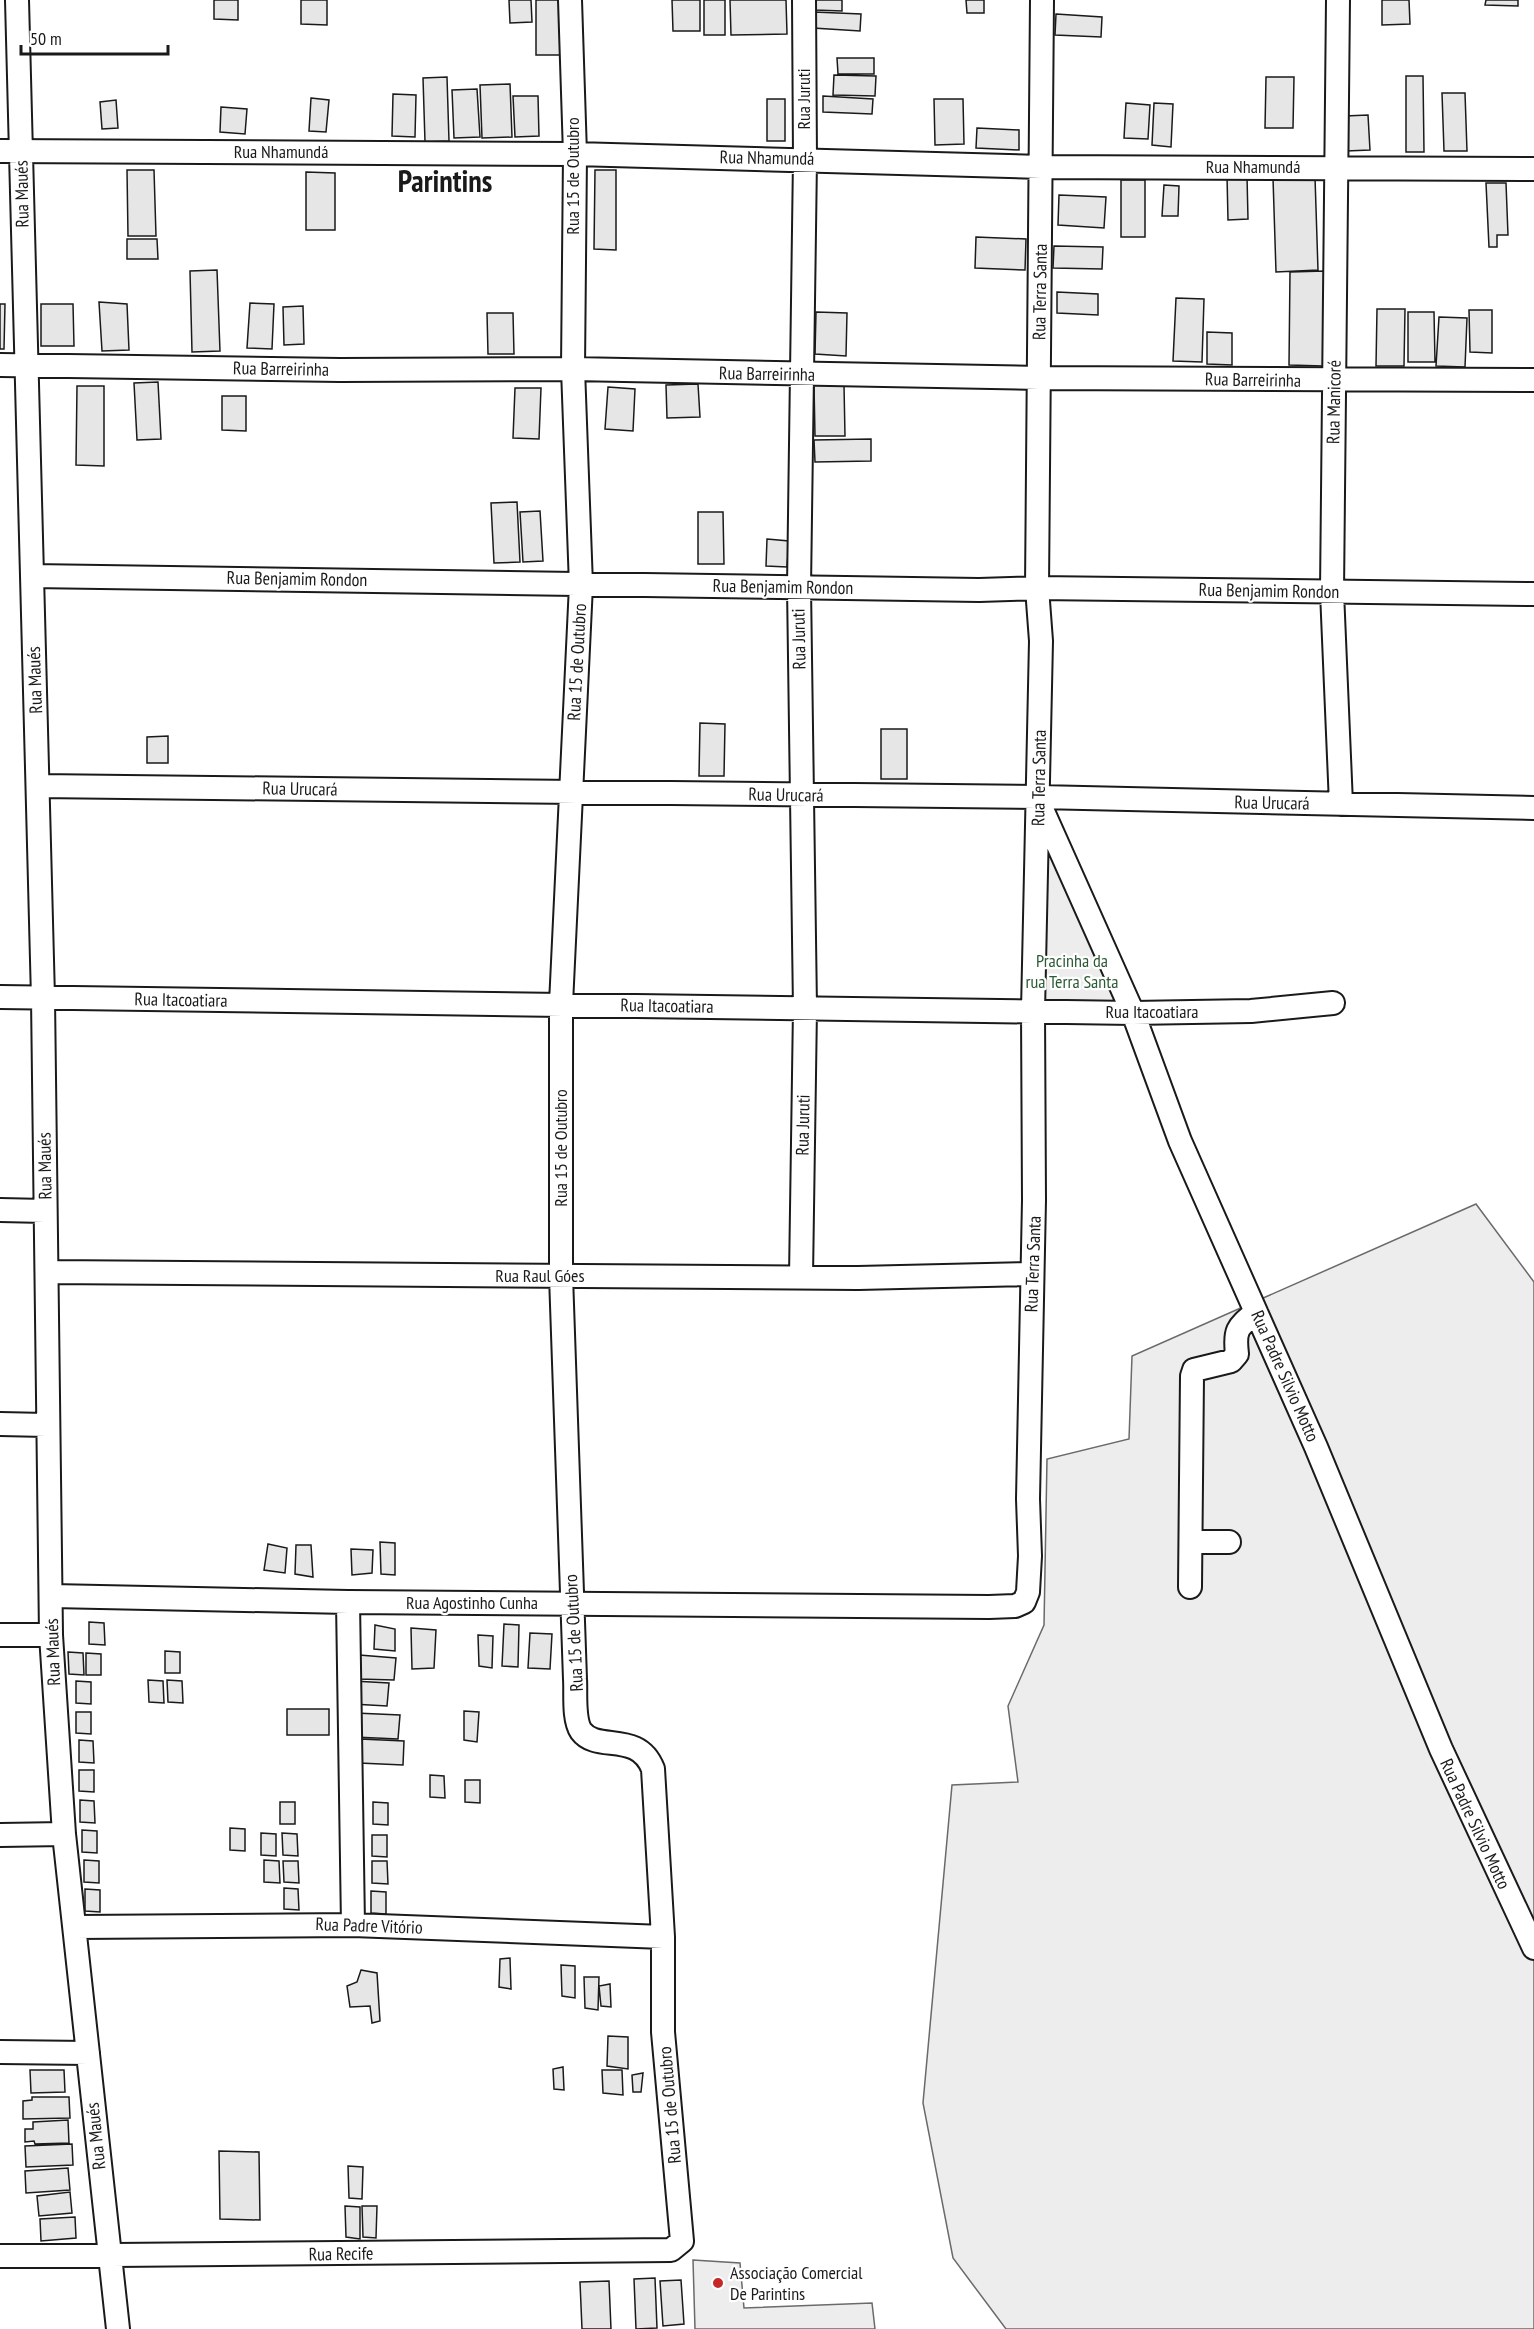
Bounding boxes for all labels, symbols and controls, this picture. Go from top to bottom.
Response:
scale bar [21,18,168,56]
text: 50 m [30,27,62,50]
street label: Rua Juruti [792,68,815,130]
street label: Rua 15 de Outubro [561,117,584,235]
street label: Rua Nhamundá [234,140,328,163]
street label: Rua Nhamundá [719,145,815,170]
street label: Rua Nhamundá [1206,155,1300,178]
street label: Rua Maués [9,160,34,228]
district label: Parintins [398,161,492,200]
street label: Rua Terra Santa [1027,244,1052,340]
street label: Rua Barreirinha [233,356,329,381]
street label: Rua Manicoré [1321,360,1346,444]
street label: Rua Barreirinha [719,361,815,386]
street label: Rua Barreirinha [1205,367,1301,392]
street label: Rua Benjamim Rondon [227,566,368,591]
street label: Rua Benjamim Rondon [713,574,854,599]
street label: Rua Benjamim Rondon [1199,578,1340,603]
street label: Rua 15 de Outubro [562,602,591,721]
street label: Rua Juruti [786,608,811,670]
street label: Rua Maués [22,646,47,714]
street label: Rua Terra Santa [1026,730,1051,826]
street label: Rua Urucará [262,776,338,801]
street label: Rua Urucará [748,782,824,807]
street label: Rua Urucará [1234,790,1310,815]
park label: Pracinha da rua Terra Santa [1026,949,1118,993]
street label: Rua Itacoatiara [134,987,228,1012]
street label: Rua Itacoatiara [620,993,714,1018]
street label: Rua Itacoatiara [1105,1000,1199,1023]
street label: Rua 15 de Outubro [549,1089,572,1207]
street label: Rua Juruti [790,1094,815,1156]
street label: Rua Maués [32,1132,57,1200]
street label: Rua Terra Santa [1019,1215,1046,1313]
street label: Rua Raul Góes [495,1264,585,1287]
street label: Rua Padre Silvio Motto [1246,1307,1325,1445]
street label: Rua 15 de Outubro [559,1574,588,1692]
street label: Rua Agostinho Cunha [406,1591,538,1614]
street label: Rua Maués [40,1618,65,1686]
street label: Rua Padre Silvio Motto [1435,1755,1516,1893]
street label: Rua Padre Vitório [315,1912,423,1939]
street label: Rua 15 de Outubro [653,2045,686,2165]
street label: Rua Maués [81,2101,110,2171]
street label: Rua Recife [308,2241,374,2266]
place label: Associação Comercial De Parintins [730,2261,863,2305]
marker: Associação Comercial De Parintins [711,2276,725,2290]

